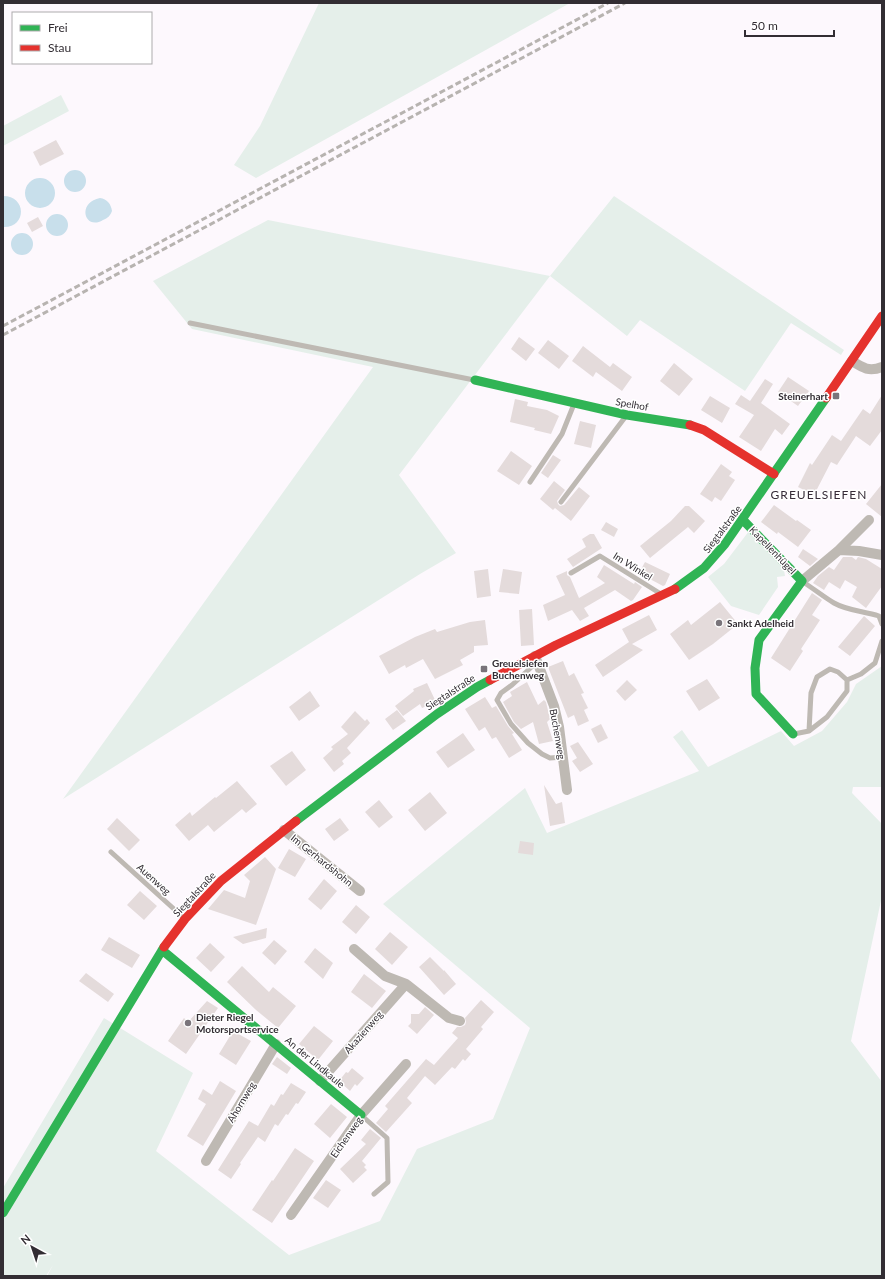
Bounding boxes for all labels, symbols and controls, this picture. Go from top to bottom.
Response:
legend [12,12,152,64]
scale bar [745,12,834,38]
text: 50 m [751,18,778,33]
text: Frei [48,20,68,35]
text: Stau [48,40,71,55]
place label: Steinerhart [778,390,828,402]
marker: Steinerhart [831,391,841,401]
street label: Spelhof [615,395,650,413]
district label: GREUELSIEFEN [771,487,867,502]
street label: Siegtalstraße [700,503,744,555]
street label: Kapellenhügel [747,524,799,576]
street label: Im Winkel [611,549,655,583]
place label: Sankt Adelheid [727,617,794,629]
marker: Sankt Adelheid [714,618,724,628]
place label: Greuelsiefen Buchenweg [492,657,549,681]
marker: Greuelsiefen Buchenweg [479,664,489,674]
street label: Siegtalstraße [423,672,477,712]
street label: Buchenweg [548,708,568,760]
street label: Im Gerhardshohn [289,831,355,889]
street label: Auenweg [135,861,173,897]
street label: Siegtalstraße [170,869,218,919]
street label: Akazienweg [341,1008,385,1056]
place label: Dieter Riegel Motorsportservice [196,1011,279,1035]
marker: Dieter Riegel Motorsportservice [183,1018,193,1028]
street label: An der Lindkaule [283,1034,347,1090]
street label: Ahornweg [224,1079,258,1125]
street label: Eichenweg [327,1114,365,1160]
north arrow [12,1227,52,1267]
text: N [18,1231,33,1247]

